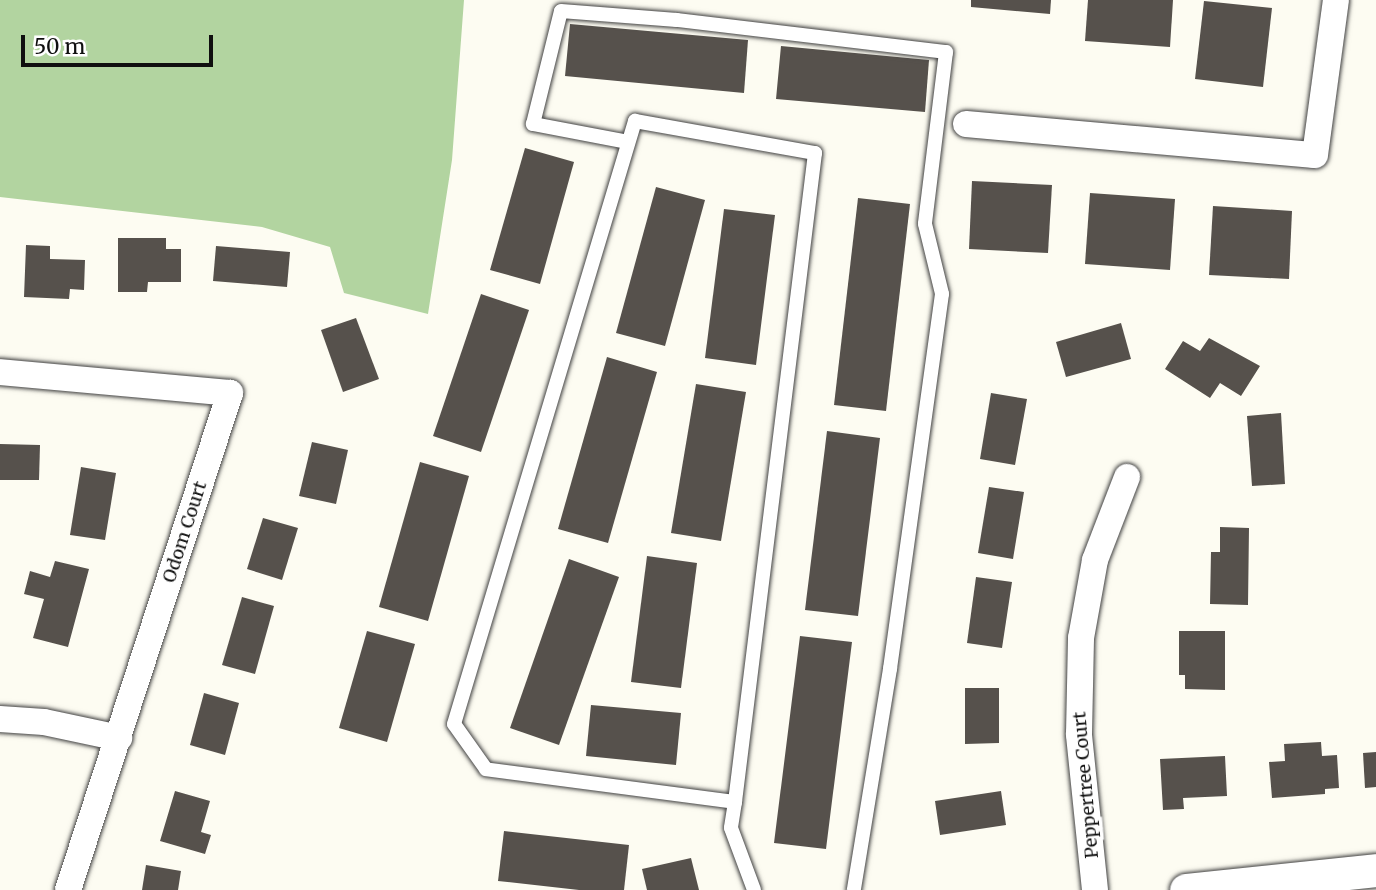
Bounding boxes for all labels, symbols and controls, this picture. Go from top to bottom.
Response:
scale bar [24,21,217,65]
text: 50 m [34,33,85,60]
street label: Odom Court [158,479,212,585]
street label: Peppertree Court [1069,711,1103,859]

